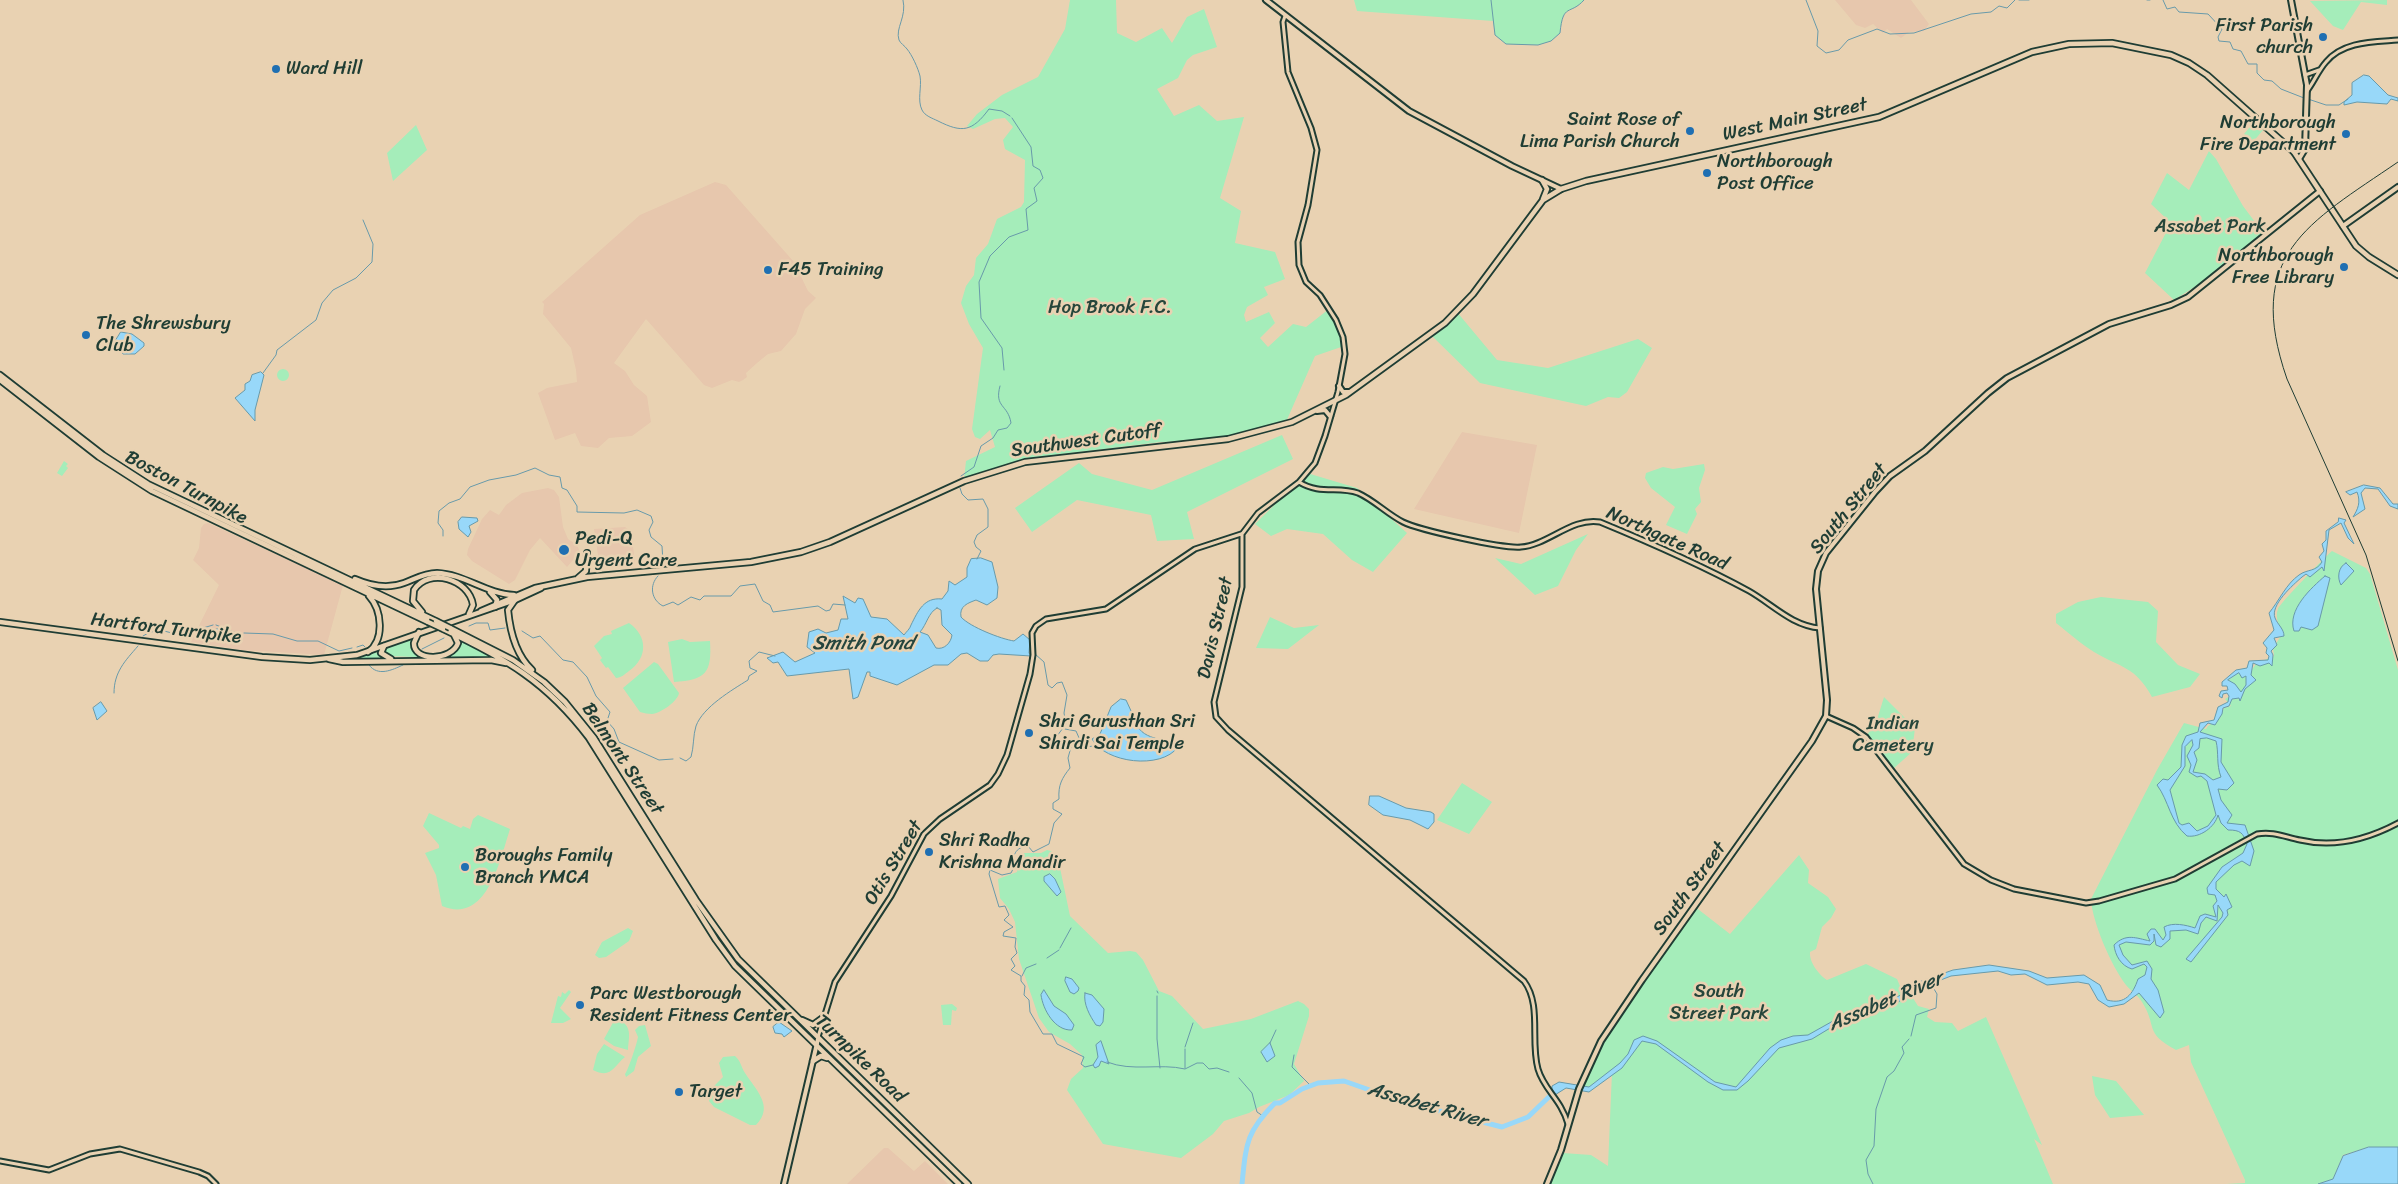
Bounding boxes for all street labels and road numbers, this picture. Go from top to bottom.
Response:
street label: West Main Street [1721,94,1869,146]
street label: Southwest Cutoff [1010,419,1162,463]
street label: Boston Turnpike [121,446,251,530]
street label: South Street [1805,459,1893,559]
street label: Northgate Road [1602,502,1732,576]
street label: Davis Street [1193,575,1239,681]
street label: Hartford Turnpike [90,608,242,650]
street label: Belmont Street [576,699,668,819]
street label: Otis Street [860,817,928,909]
street label: South Street [1648,838,1732,940]
street label: Turnpike Road [810,1010,910,1108]

